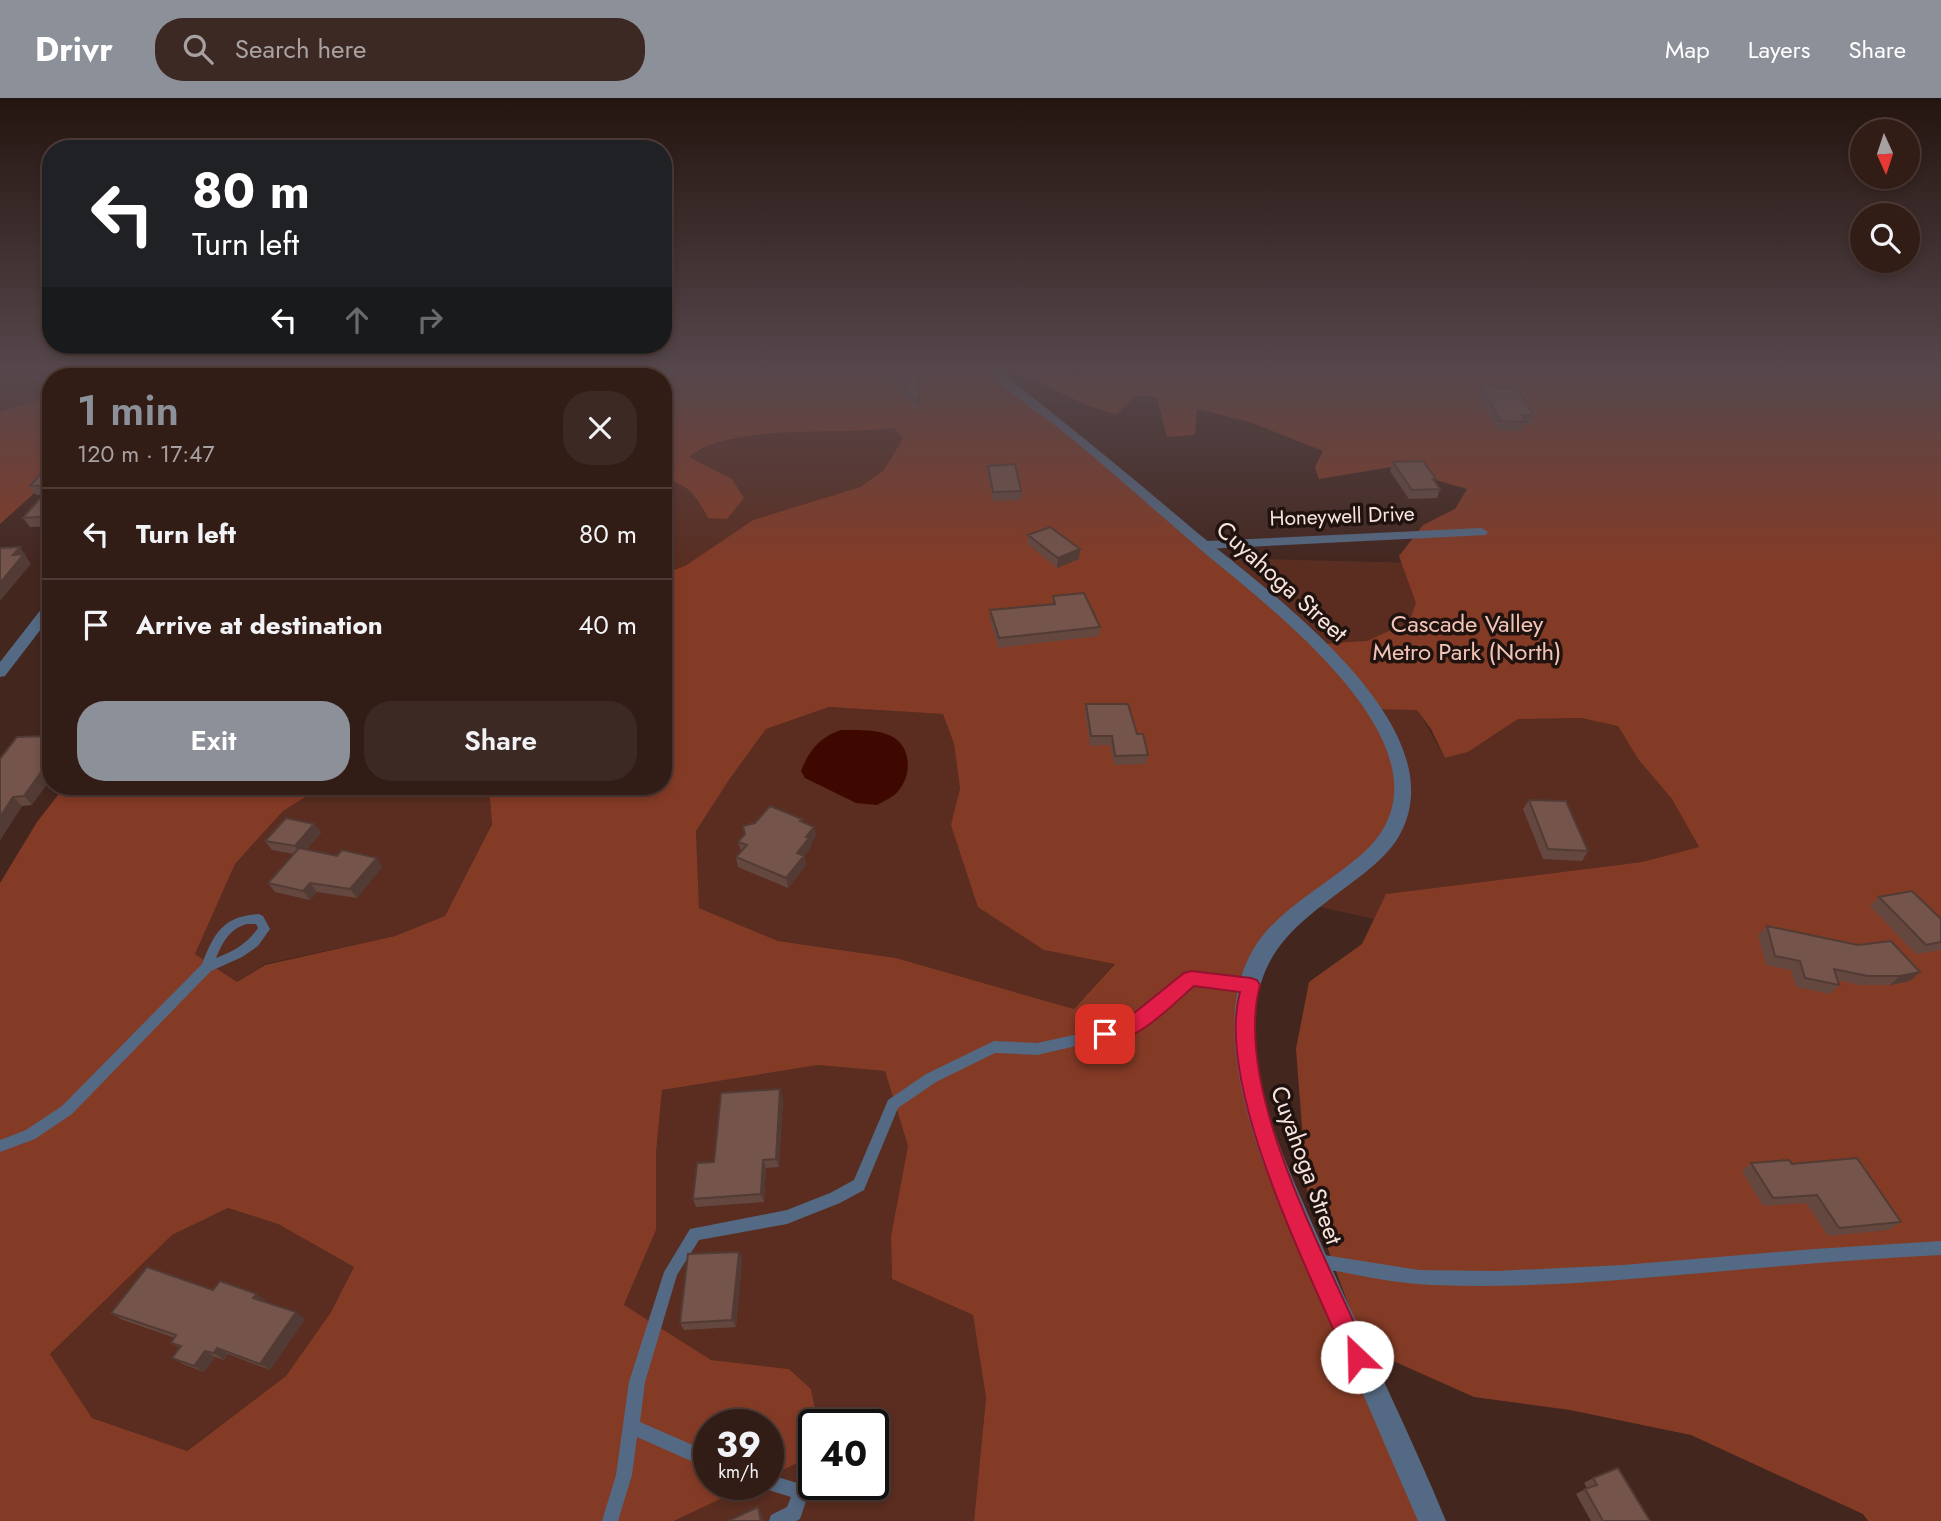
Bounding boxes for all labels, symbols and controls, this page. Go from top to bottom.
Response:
search box [155,18,645,81]
text: Drivr [35,26,113,73]
icon: search [179,30,217,68]
text: Search here [235,30,366,68]
text: Map [1665,32,1710,67]
text: Layers [1748,32,1810,67]
text: Share [1848,32,1906,67]
north arrow [1850,119,1920,189]
map controls [1850,119,1920,273]
text: 80 m [192,156,310,226]
icon: left [77,168,168,259]
button: search [1850,203,1920,273]
text: Turn left [192,221,299,267]
icon: left [265,301,303,339]
icon: ahead [338,301,376,339]
icon: right [411,301,449,339]
text: 1 min [77,380,179,441]
button: close [563,391,637,465]
text: 120 m · 17:47 [77,437,215,471]
street label: Honeywell Drive [1269,498,1415,534]
street label: Cuyahoga Street [1208,512,1356,650]
icon: left [77,515,115,553]
text: Turn left [136,515,236,553]
text: 80 m [579,515,637,553]
icon: arrive [77,606,115,644]
text: Arrive at destination [136,606,383,644]
text: 40 m [578,606,637,644]
park label: Cascade Valley Metro Park (North) [1373,606,1561,669]
button: Exit [77,701,350,781]
button: Share [364,701,637,781]
pin [1075,1004,1135,1064]
icon: arrive [1086,1015,1124,1053]
street label: Cuyahoga Street [1262,1081,1352,1249]
position arrow [1320,1320,1394,1394]
speed limit sign: 40 [798,1409,889,1500]
text: 39 [716,1420,761,1470]
text: km/h [718,1459,759,1485]

